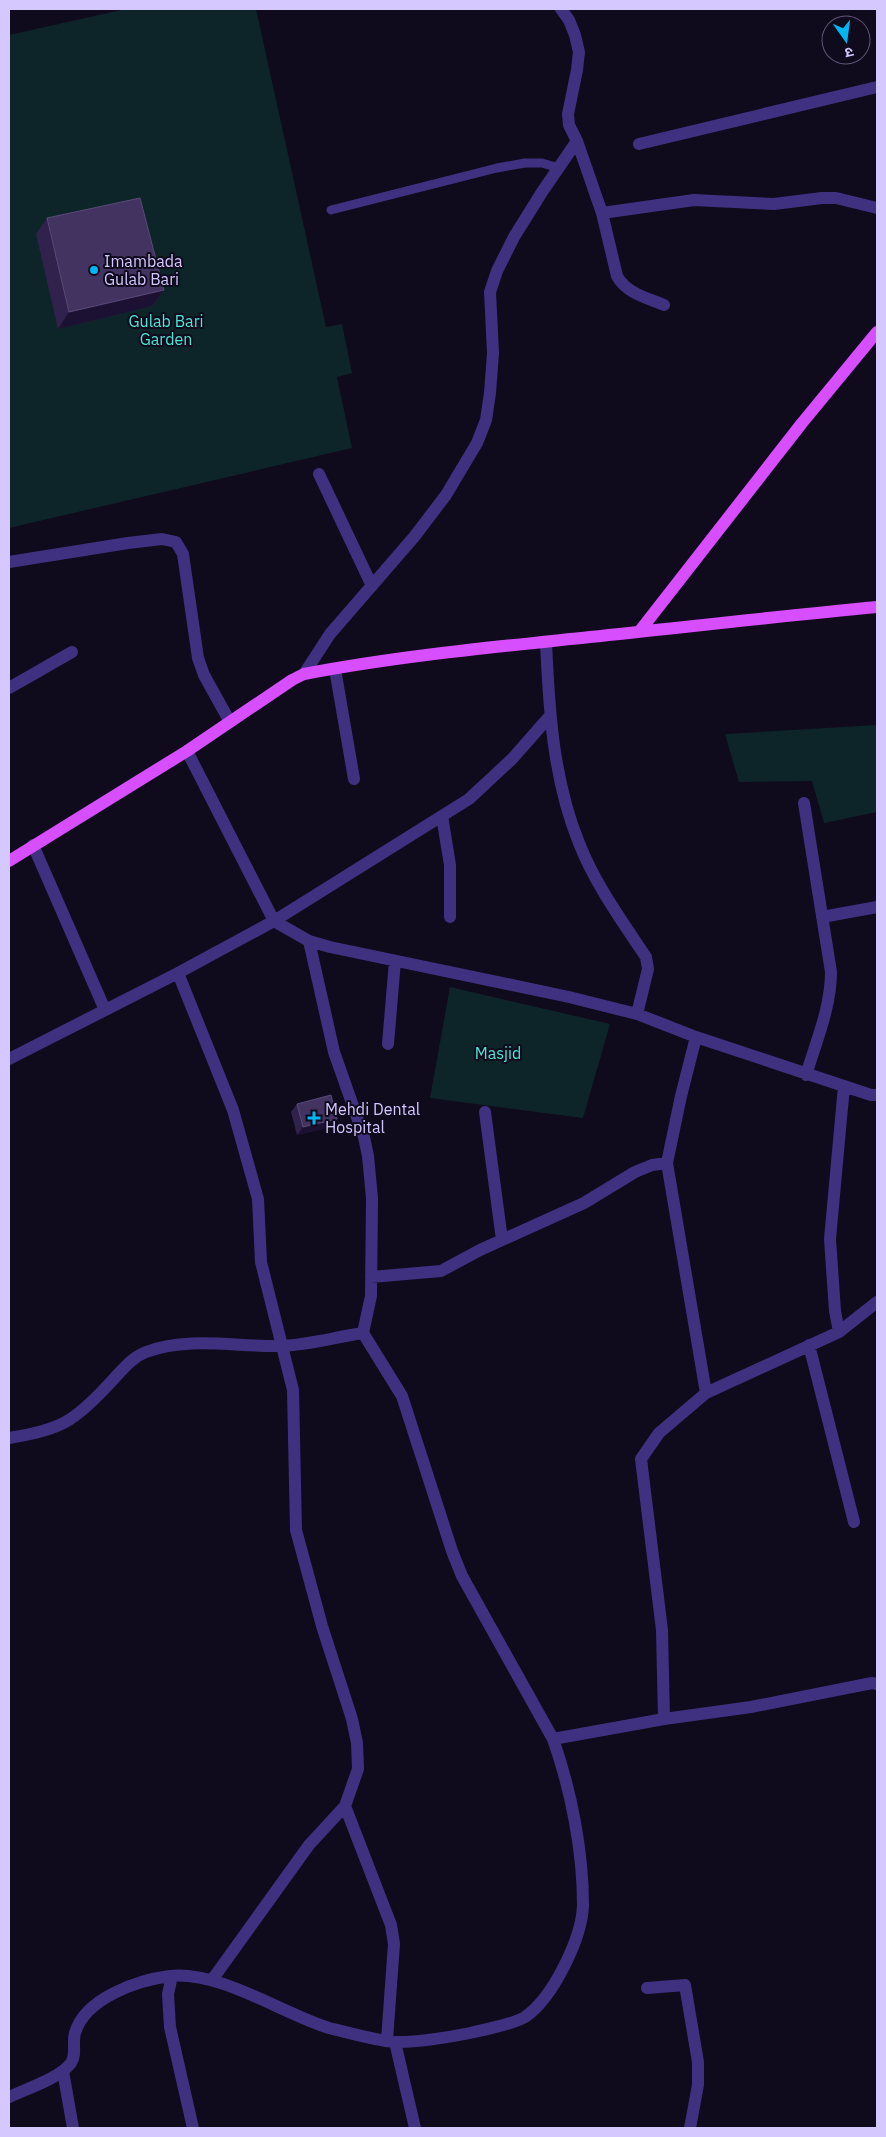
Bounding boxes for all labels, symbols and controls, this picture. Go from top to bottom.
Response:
north arrow [821,15,871,65]
text: उ [842,43,855,63]
place label: Imambada Gulab Bari [104,251,183,289]
marker: Imambada Gulab Bari [88,264,100,276]
park label: Gulab Bari Garden [128,311,204,349]
park label: Masjid [475,1043,521,1063]
place label: Mehdi Dental Hospital [325,1099,420,1137]
marker: Mehdi Dental Hospital [307,1111,321,1125]

